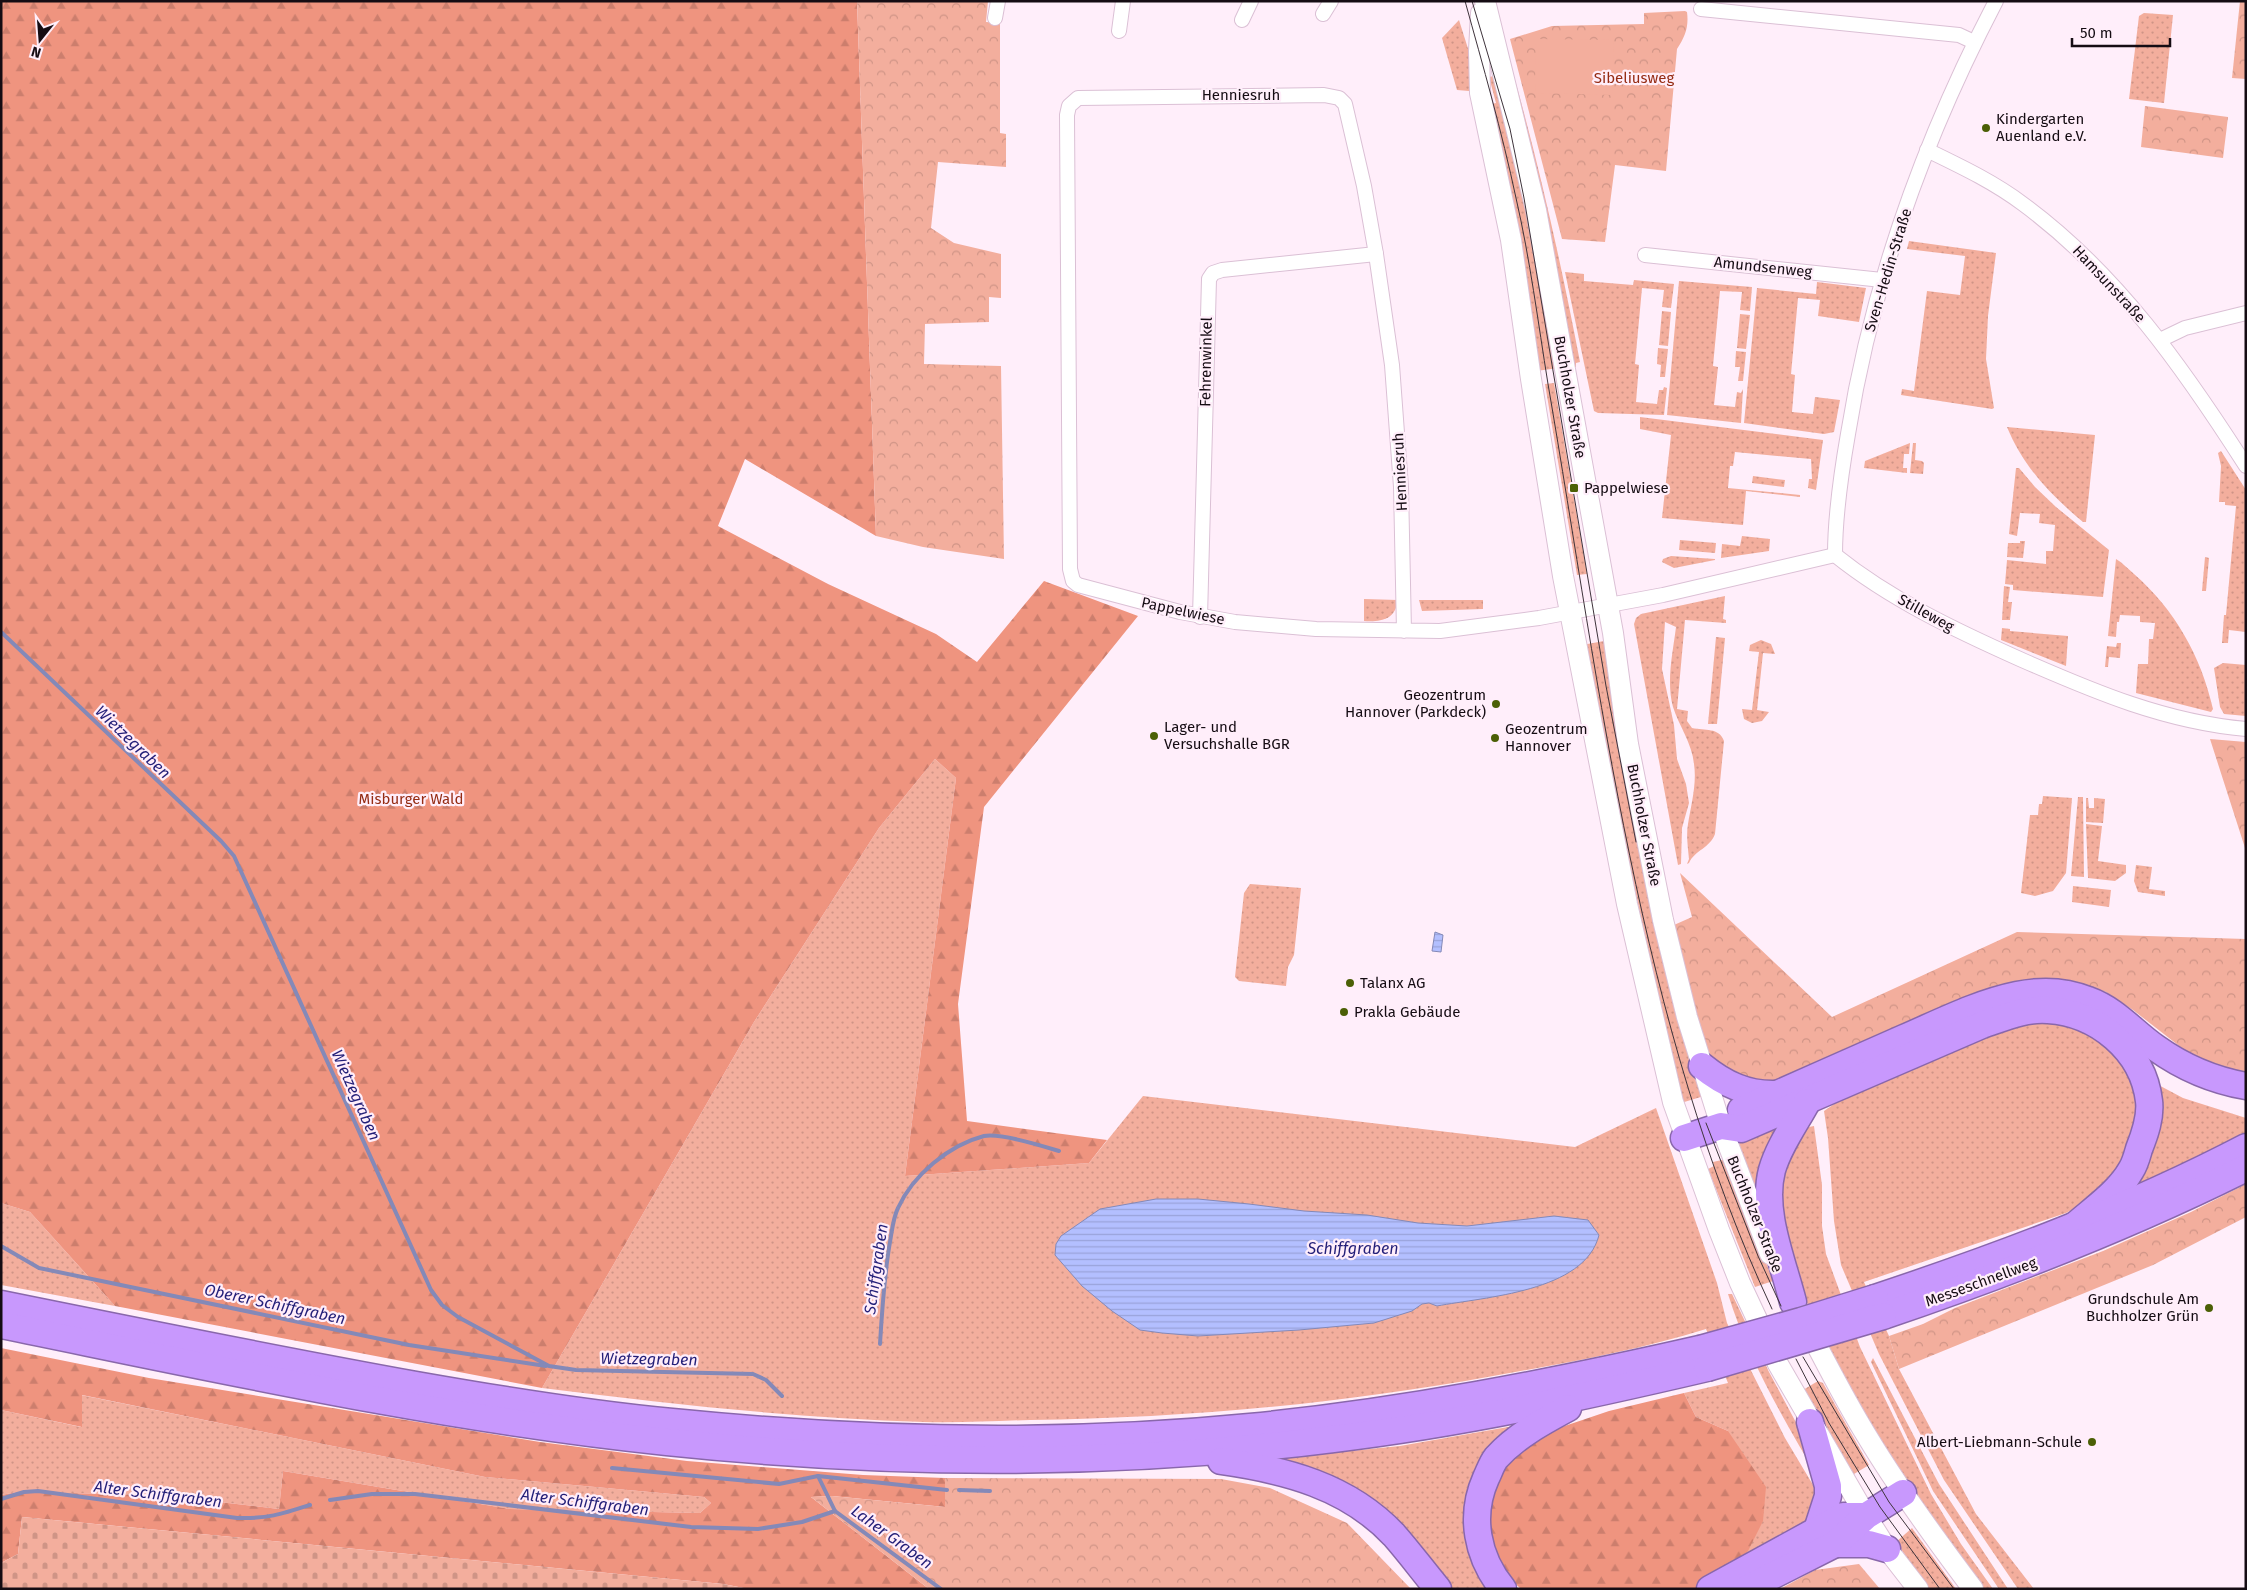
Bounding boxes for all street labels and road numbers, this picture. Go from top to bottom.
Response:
street label: Henniesruh [1202,86,1280,104]
street label: Sven-Hedin-Straße [1861,206,1915,334]
street label: Hamsunstraße [2069,242,2149,326]
street label: Amundsenweg [1713,253,1813,281]
street label: Fehrenwinkel [1196,316,1216,407]
street label: Buchholzer Straße [1550,334,1590,460]
street label: Henniesruh [1389,432,1411,512]
street label: Stilleweg [1895,590,1957,636]
street label: Pappelwiese [1140,593,1226,629]
street label: Buchholzer Straße [1623,762,1665,888]
street label: Buchholzer Straße [1723,1153,1787,1275]
street label: Messeschnellweg [1923,1253,2039,1311]

